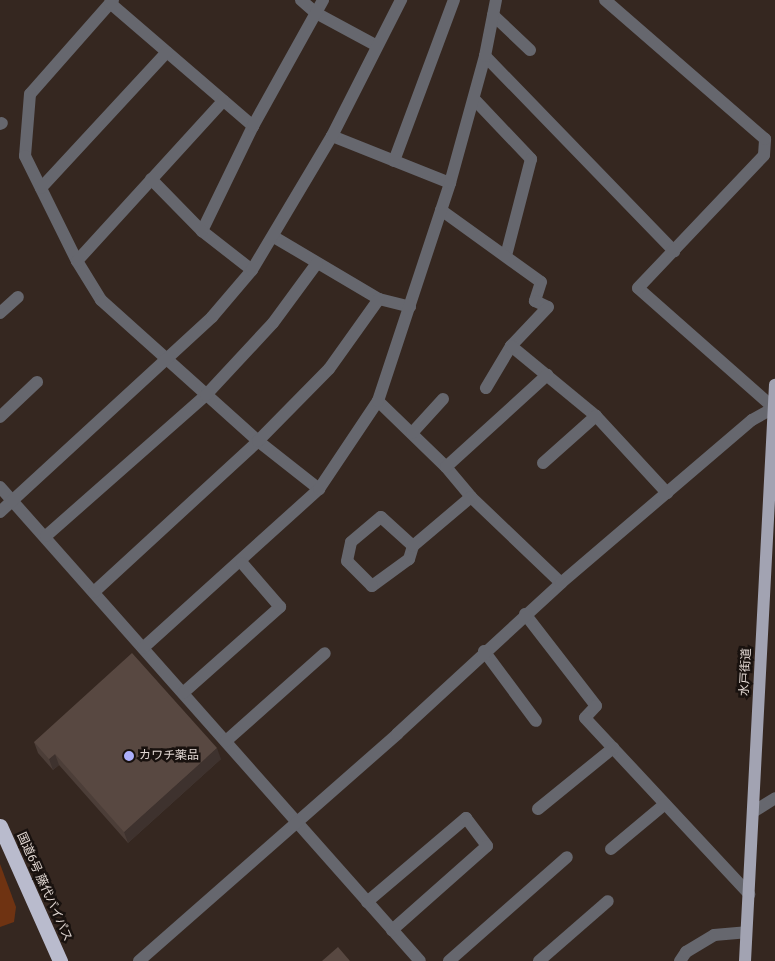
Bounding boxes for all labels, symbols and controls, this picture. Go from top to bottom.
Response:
street label: 水戸街道 [738,648,754,696]
place label: カワチ薬品 [139,749,199,763]
marker: カワチ薬品 [123,750,135,762]
street label: 国道6号 藤代バイパス [13,830,75,944]

